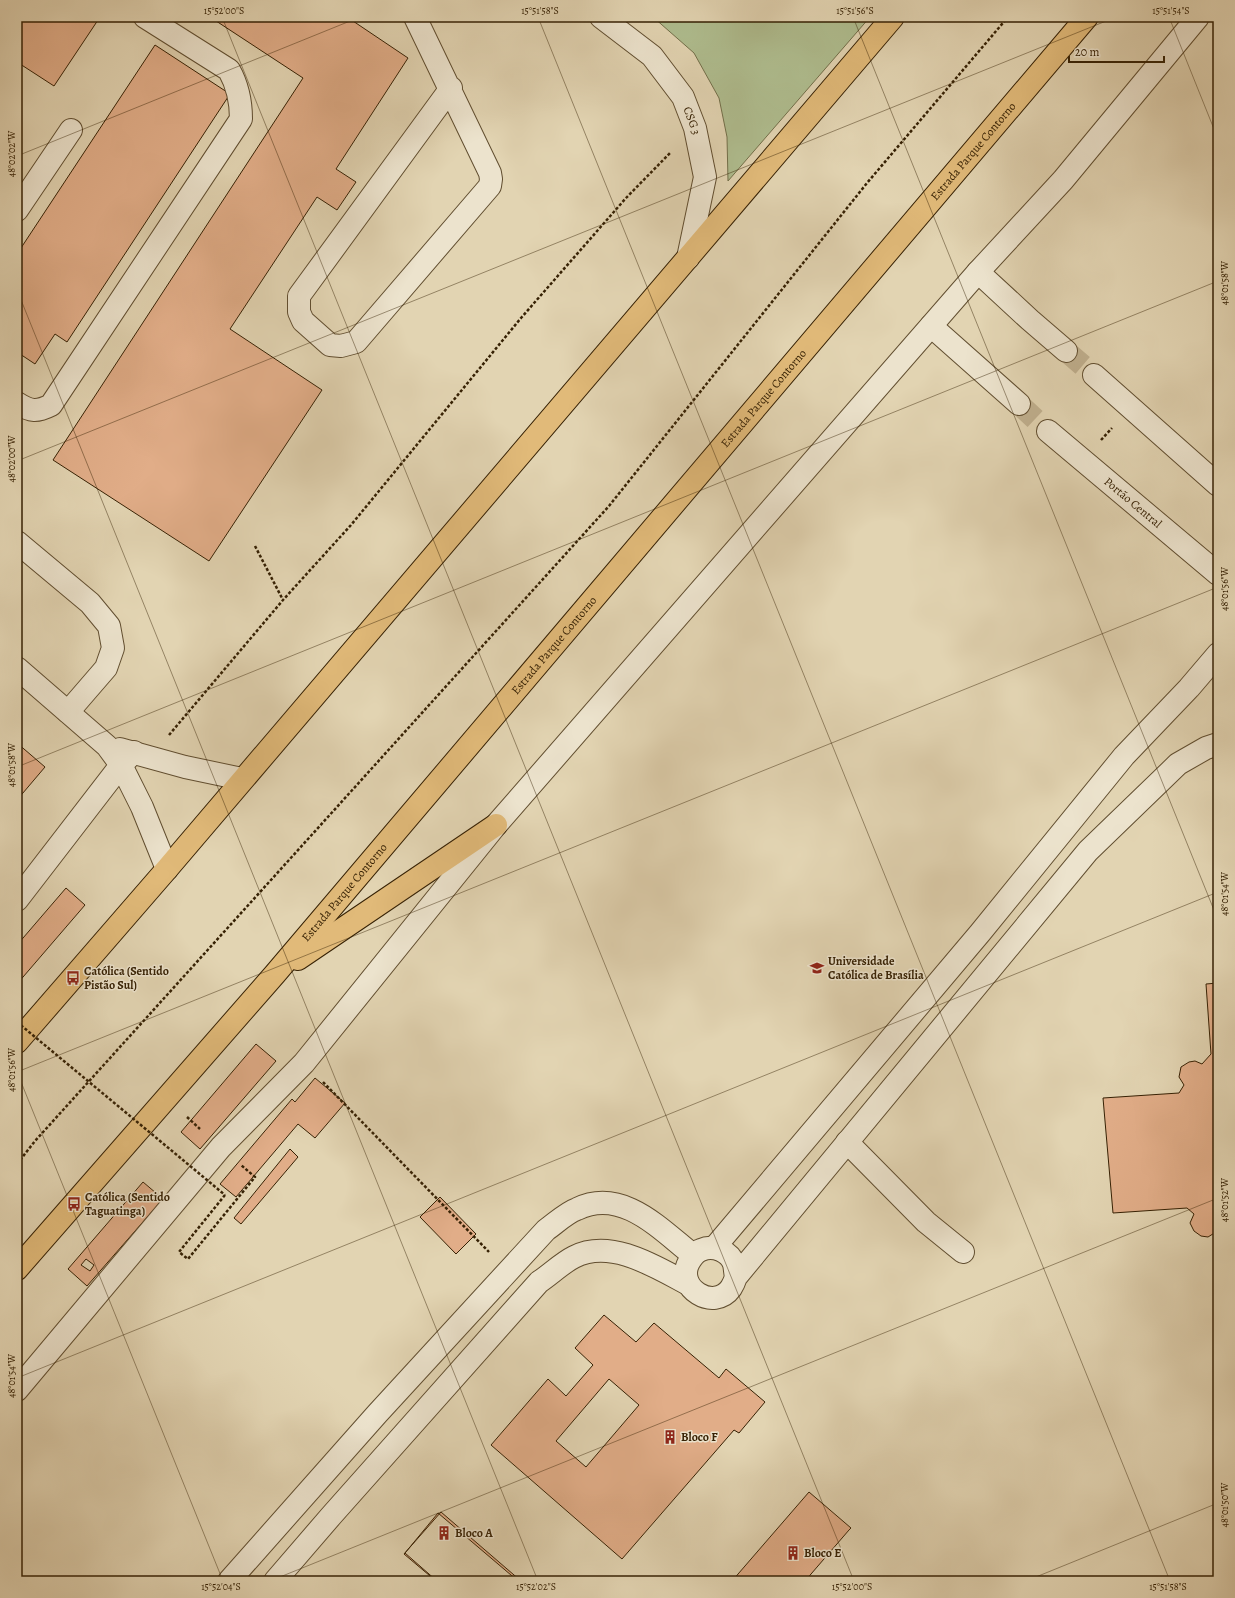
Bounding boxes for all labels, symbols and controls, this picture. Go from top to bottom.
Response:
text: 15°52'00"S [204,4,244,17]
text: 15°51'58"S [521,4,559,17]
text: 15°51'56"S [836,4,874,17]
text: 15°51'54"S [1152,4,1190,17]
scale bar [1069,38,1164,64]
text: 20 m [1075,44,1099,60]
street label: Estrada Parque Contorno [927,99,1019,204]
street label: CSG 3 [679,104,704,136]
text: 48°02'02"W [5,130,18,177]
text: 48°01'58"W [1218,260,1231,305]
street label: Estrada Parque Contorno [717,346,810,451]
text: 48°02'00"W [5,435,18,483]
street label: Portão Central [1101,474,1165,531]
text: 48°01'56"W [1218,566,1231,611]
street label: Estrada Parque Contorno [508,593,600,698]
text: 48°01'58"W [5,742,18,787]
street label: Estrada Parque Contorno [298,840,391,945]
text: 48°01'54"W [1218,871,1231,916]
place label: Universidade Católica de Brasília [828,953,924,983]
school or university icon: Universidade Católica de Brasília [809,960,825,976]
place label: Católica (Sentido Pistão Sul) [84,963,169,993]
bus stop icon: Católica (Sentido Pistão Sul) [65,970,81,986]
text: 48°01'56"W [5,1047,18,1092]
text: 48°01'52"W [1218,1177,1231,1222]
place label: Católica (Sentido Taguatinga) [85,1189,170,1219]
bus stop icon: Católica (Sentido Taguatinga) [66,1196,82,1212]
text: 48°01'54"W [5,1353,18,1398]
building icon: Bloco F [662,1429,678,1445]
place label: Bloco F [681,1429,718,1445]
text: 48°01'50"W [1218,1482,1231,1527]
building icon: Bloco A [436,1525,452,1541]
place label: Bloco A [455,1525,493,1541]
building icon: Bloco E [785,1545,801,1561]
place label: Bloco E [804,1545,841,1561]
text: 15°52'04"S [201,1580,241,1593]
text: 15°52'02"S [516,1580,556,1593]
text: 15°52'00"S [832,1580,872,1593]
text: 15°51'58"S [1149,1580,1187,1593]

